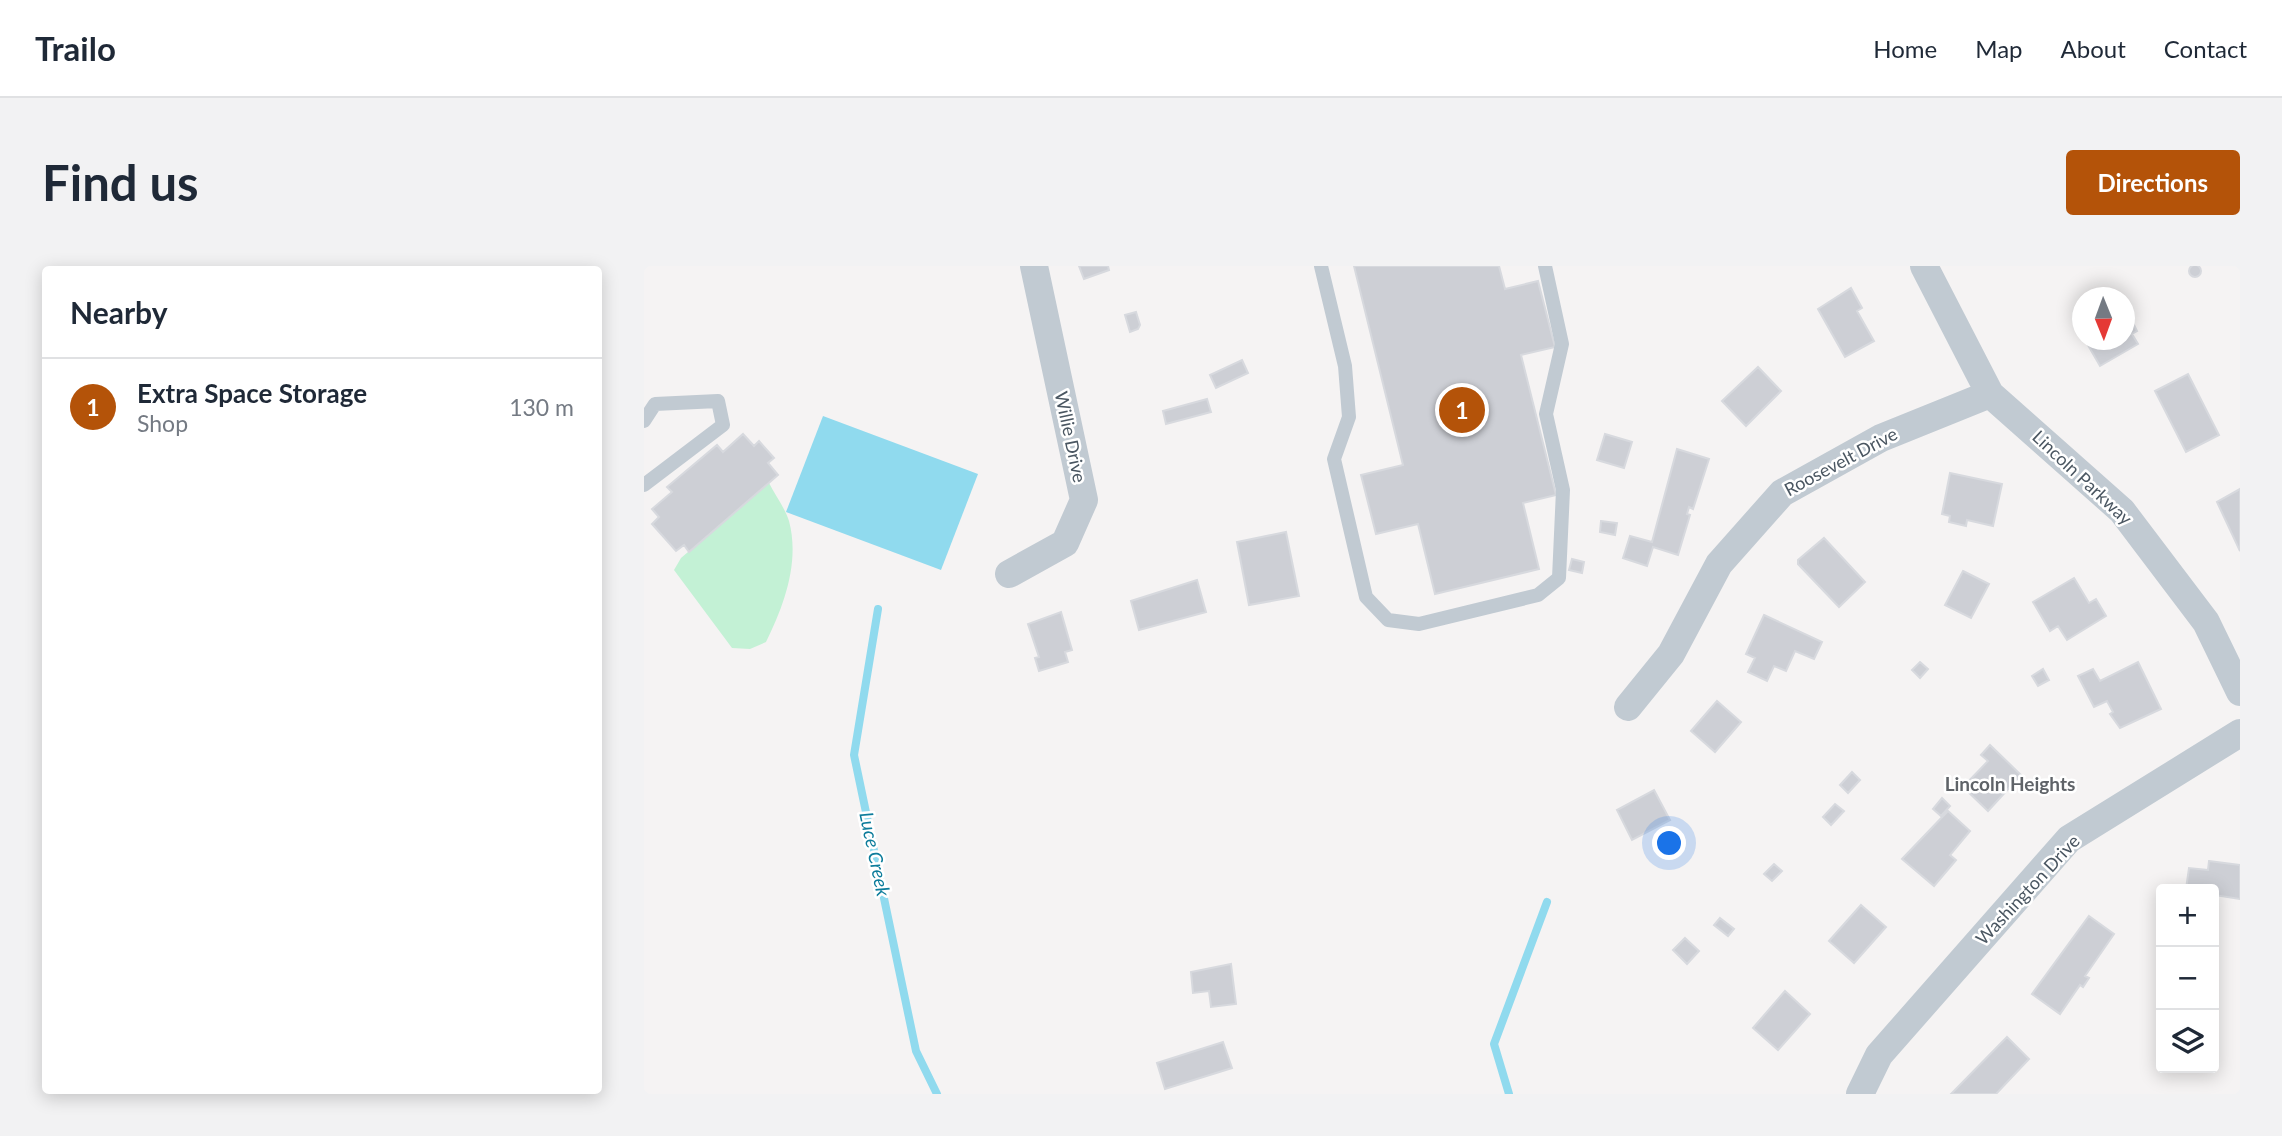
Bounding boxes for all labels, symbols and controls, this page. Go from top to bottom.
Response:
text: Trailo [35,28,116,68]
text: Home [1873,34,1937,63]
text: Map [1975,34,2023,63]
text: About [2061,34,2126,63]
text: Contact [2164,34,2247,63]
button: Directions [2066,150,2240,215]
text: Find us [42,153,199,211]
north arrow [2072,287,2135,350]
text: Nearby [70,294,168,330]
text: Extra Space Storage [137,377,367,409]
pin: 1 [1439,384,1485,436]
street label: Willie Drive [1051,389,1091,484]
text: 1 [86,393,100,421]
text: 130 m [509,393,574,421]
text: Shop [137,409,188,437]
street label: Roosevelt Drive [1780,422,1901,500]
street label: Lincoln Parkway [2028,425,2138,530]
district label: Lincoln Heights [1945,772,2075,795]
water label: Luce Creek [855,810,896,899]
your location [1652,826,1686,860]
street label: Washington Drive [1971,830,2084,949]
map controls [2156,884,2219,1073]
button: + [2156,884,2219,947]
button: − [2156,947,2219,1010]
button: layers [2156,1010,2219,1073]

